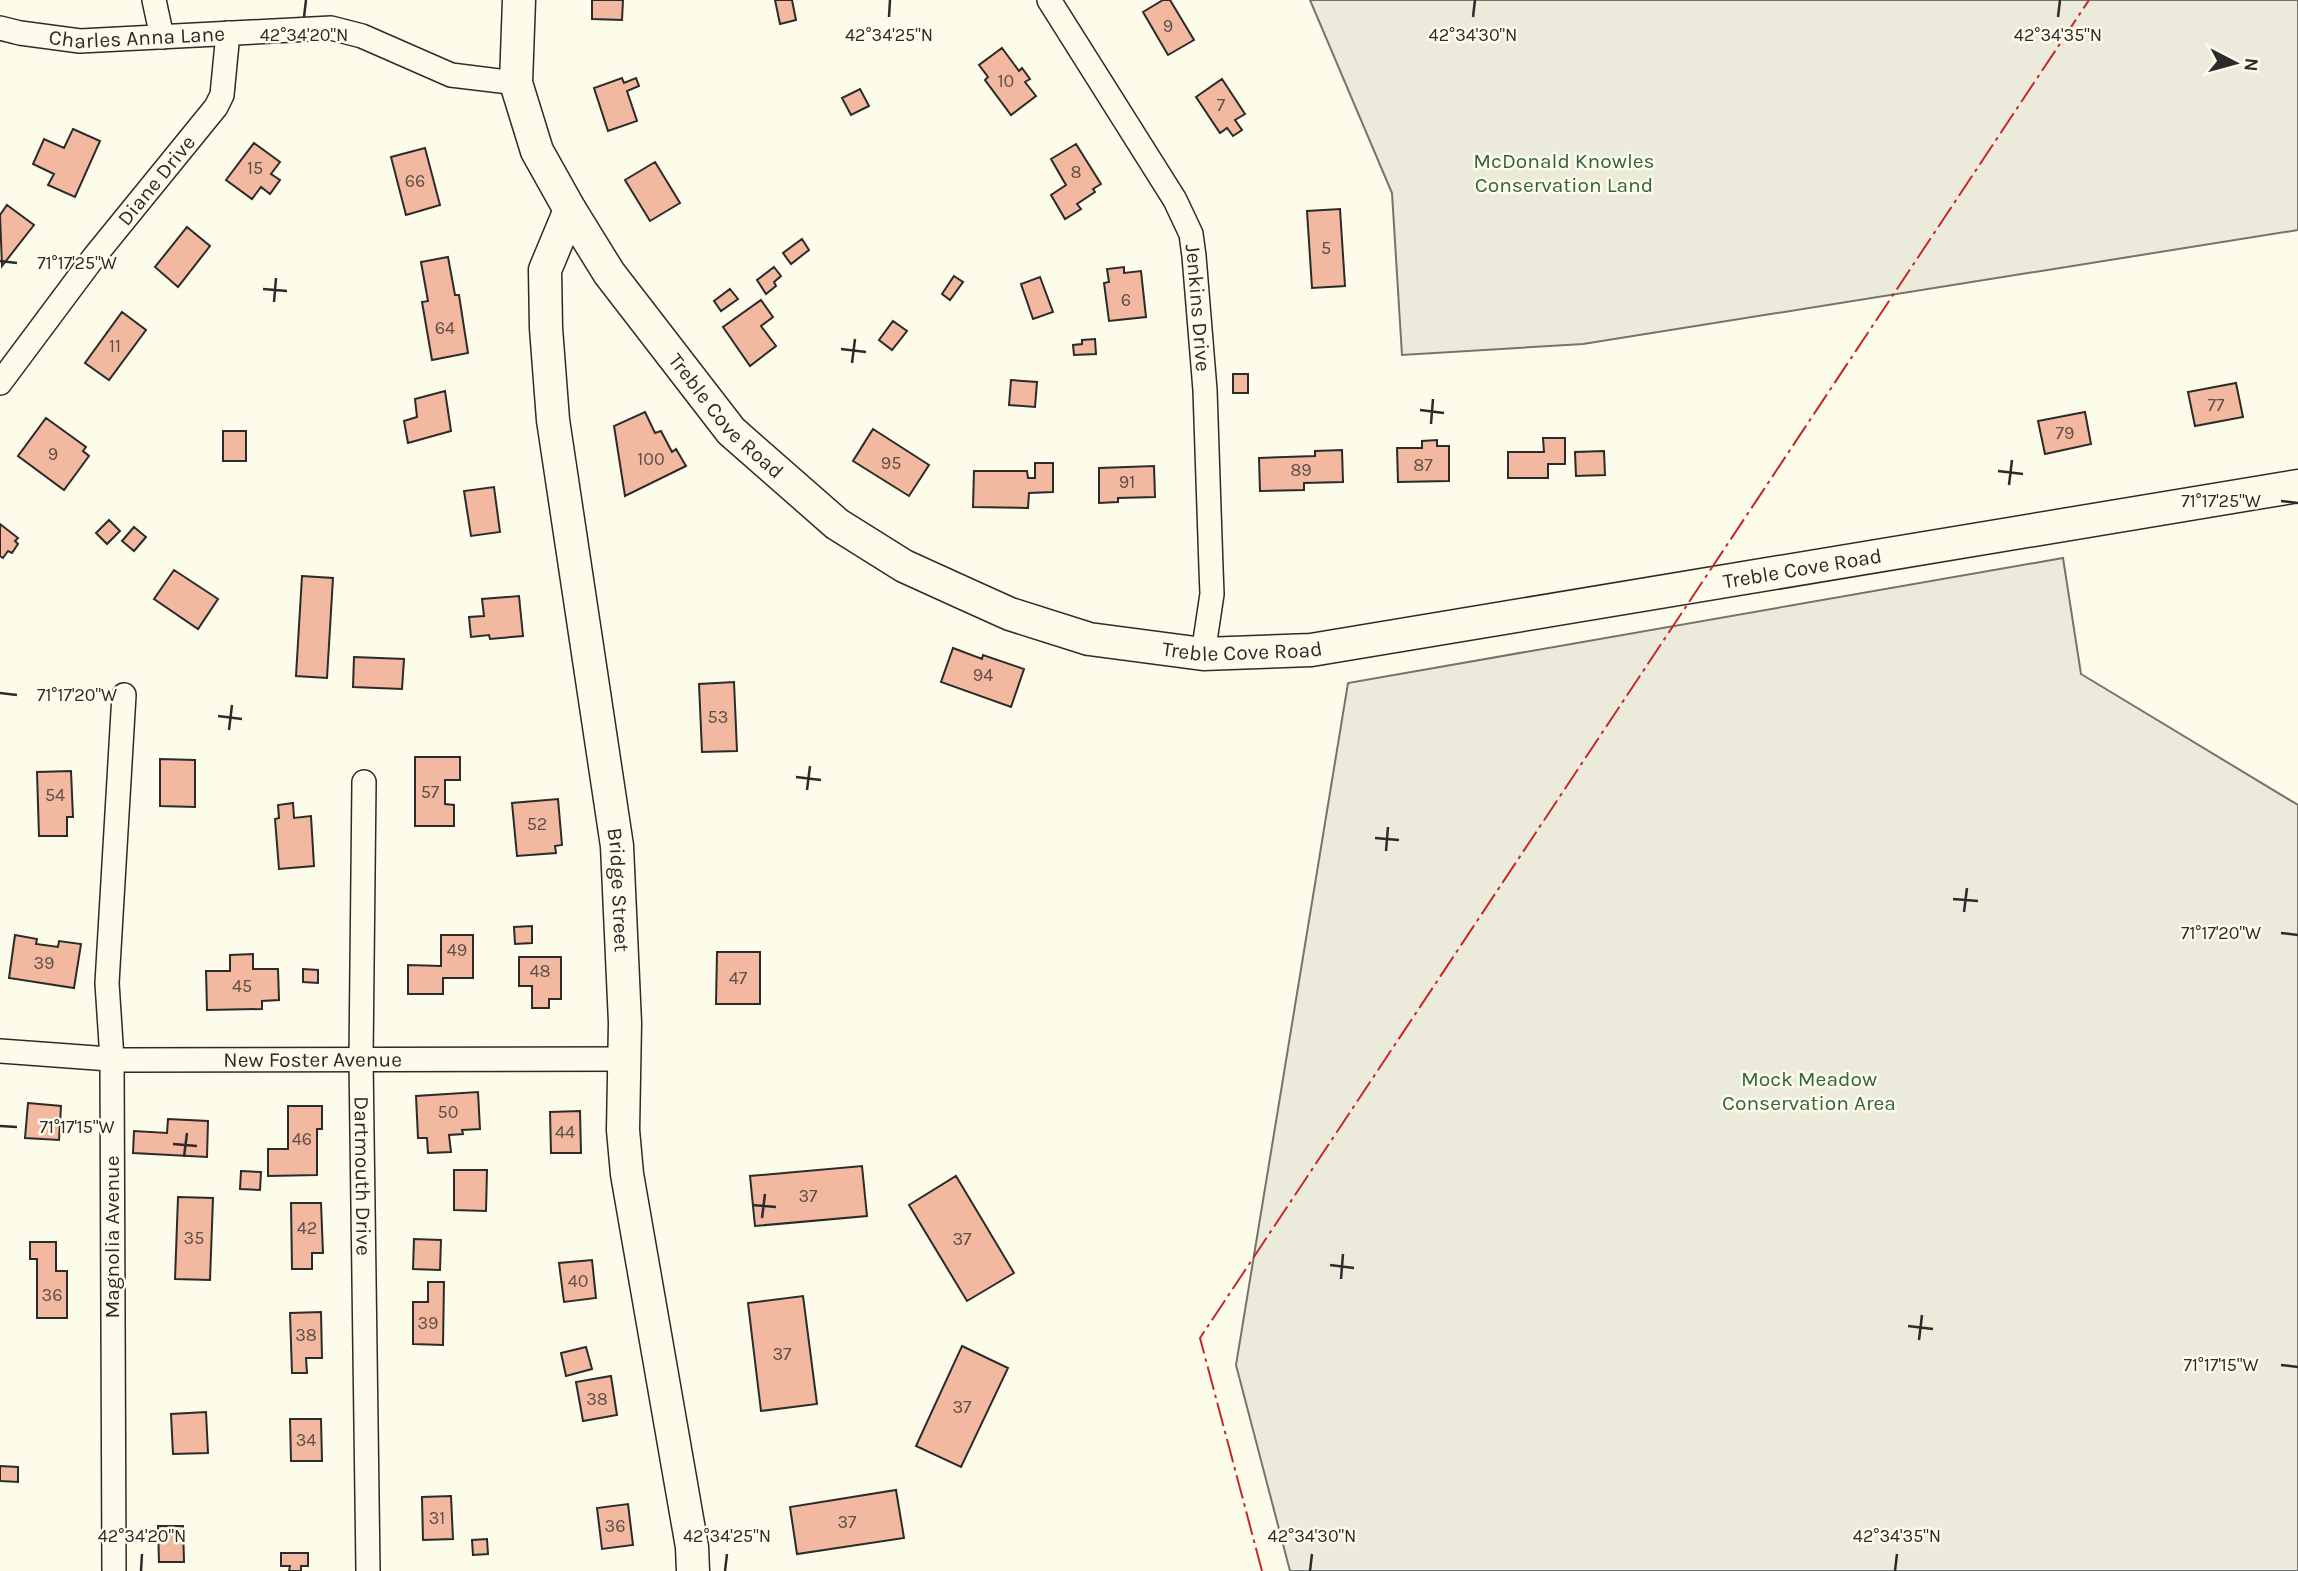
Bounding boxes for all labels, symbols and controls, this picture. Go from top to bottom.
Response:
house number: 9 [1163,15,1173,37]
street label: Charles Anna Lane [47,22,225,53]
text: 42°34'20"N [260,24,348,46]
text: 42°34'25"N [845,24,933,46]
text: 42°34'30"N [1429,24,1517,46]
text: 42°34'35"N [2014,24,2102,46]
north arrow [2200,28,2270,98]
text: N [2239,57,2263,73]
house number: 10 [998,70,1014,92]
house number: 7 [1217,94,1226,116]
street label: Diane Drive [113,130,200,230]
park label: McDonald Knowles Conservation Land [1473,149,1655,197]
house number: 15 [247,157,263,179]
house number: 8 [1070,161,1082,183]
house number: 66 [405,170,425,192]
house number: 5 [1321,237,1331,259]
street label: Jenkins Drive [1180,242,1215,372]
text: 71°17'25"W [37,252,117,274]
house number: 6 [1121,289,1131,311]
house number: 64 [435,317,455,339]
house number: 11 [109,335,121,357]
street label: Treble Cove Road [664,349,788,483]
house number: 77 [2208,394,2225,416]
house number: 79 [2056,422,2074,444]
house number: 9 [48,443,58,465]
house number: 100 [637,448,665,470]
house number: 95 [881,452,901,474]
house number: 87 [1413,454,1433,476]
house number: 89 [1290,459,1312,481]
house number: 91 [1119,471,1135,493]
text: 71°17'25"W [2181,490,2261,512]
street label: Treble Cove Road [1721,543,1884,593]
street label: Treble Cove Road [1161,636,1324,666]
house number: 94 [973,664,993,686]
text: 71°17'20"W [37,684,117,706]
house number: 53 [708,706,728,728]
house number: 57 [421,781,440,803]
house number: 54 [45,784,65,806]
house number: 52 [527,813,547,835]
street label: Bridge Street [602,826,634,953]
text: 71°17'20"W [2181,922,2261,944]
house number: 49 [447,939,467,961]
house number: 39 [33,952,55,974]
house number: 48 [529,960,551,982]
house number: 47 [729,967,748,989]
house number: 45 [232,975,252,997]
street label: New Foster Avenue [223,1047,402,1072]
park label: Mock Meadow Conservation Area [1722,1067,1896,1115]
street label: Dartmouth Drive [350,1096,376,1256]
house number: 50 [438,1101,458,1123]
text: 71°17'15"W [39,1116,115,1138]
house number: 44 [555,1121,575,1143]
house number: 46 [292,1128,312,1150]
street label: Magnolia Avenue [100,1155,124,1319]
house number: 37 [798,1185,818,1207]
house number: 42 [297,1217,317,1239]
house number: 35 [184,1227,204,1249]
house number: 37 [952,1228,972,1250]
house number: 40 [568,1270,588,1292]
house number: 36 [42,1284,62,1306]
house number: 39 [417,1312,439,1334]
house number: 38 [295,1324,317,1346]
house number: 37 [772,1343,792,1365]
text: 71°17'15"W [2183,1354,2259,1376]
house number: 38 [586,1388,608,1410]
house number: 37 [952,1396,972,1418]
house number: 34 [296,1429,316,1451]
house number: 31 [429,1507,445,1529]
house number: 37 [837,1511,857,1533]
house number: 36 [605,1515,625,1537]
text: 42°34'20"N [98,1525,186,1547]
text: 42°34'25"N [683,1525,771,1547]
text: 42°34'30"N [1268,1525,1356,1547]
text: 42°34'35"N [1853,1525,1941,1547]

